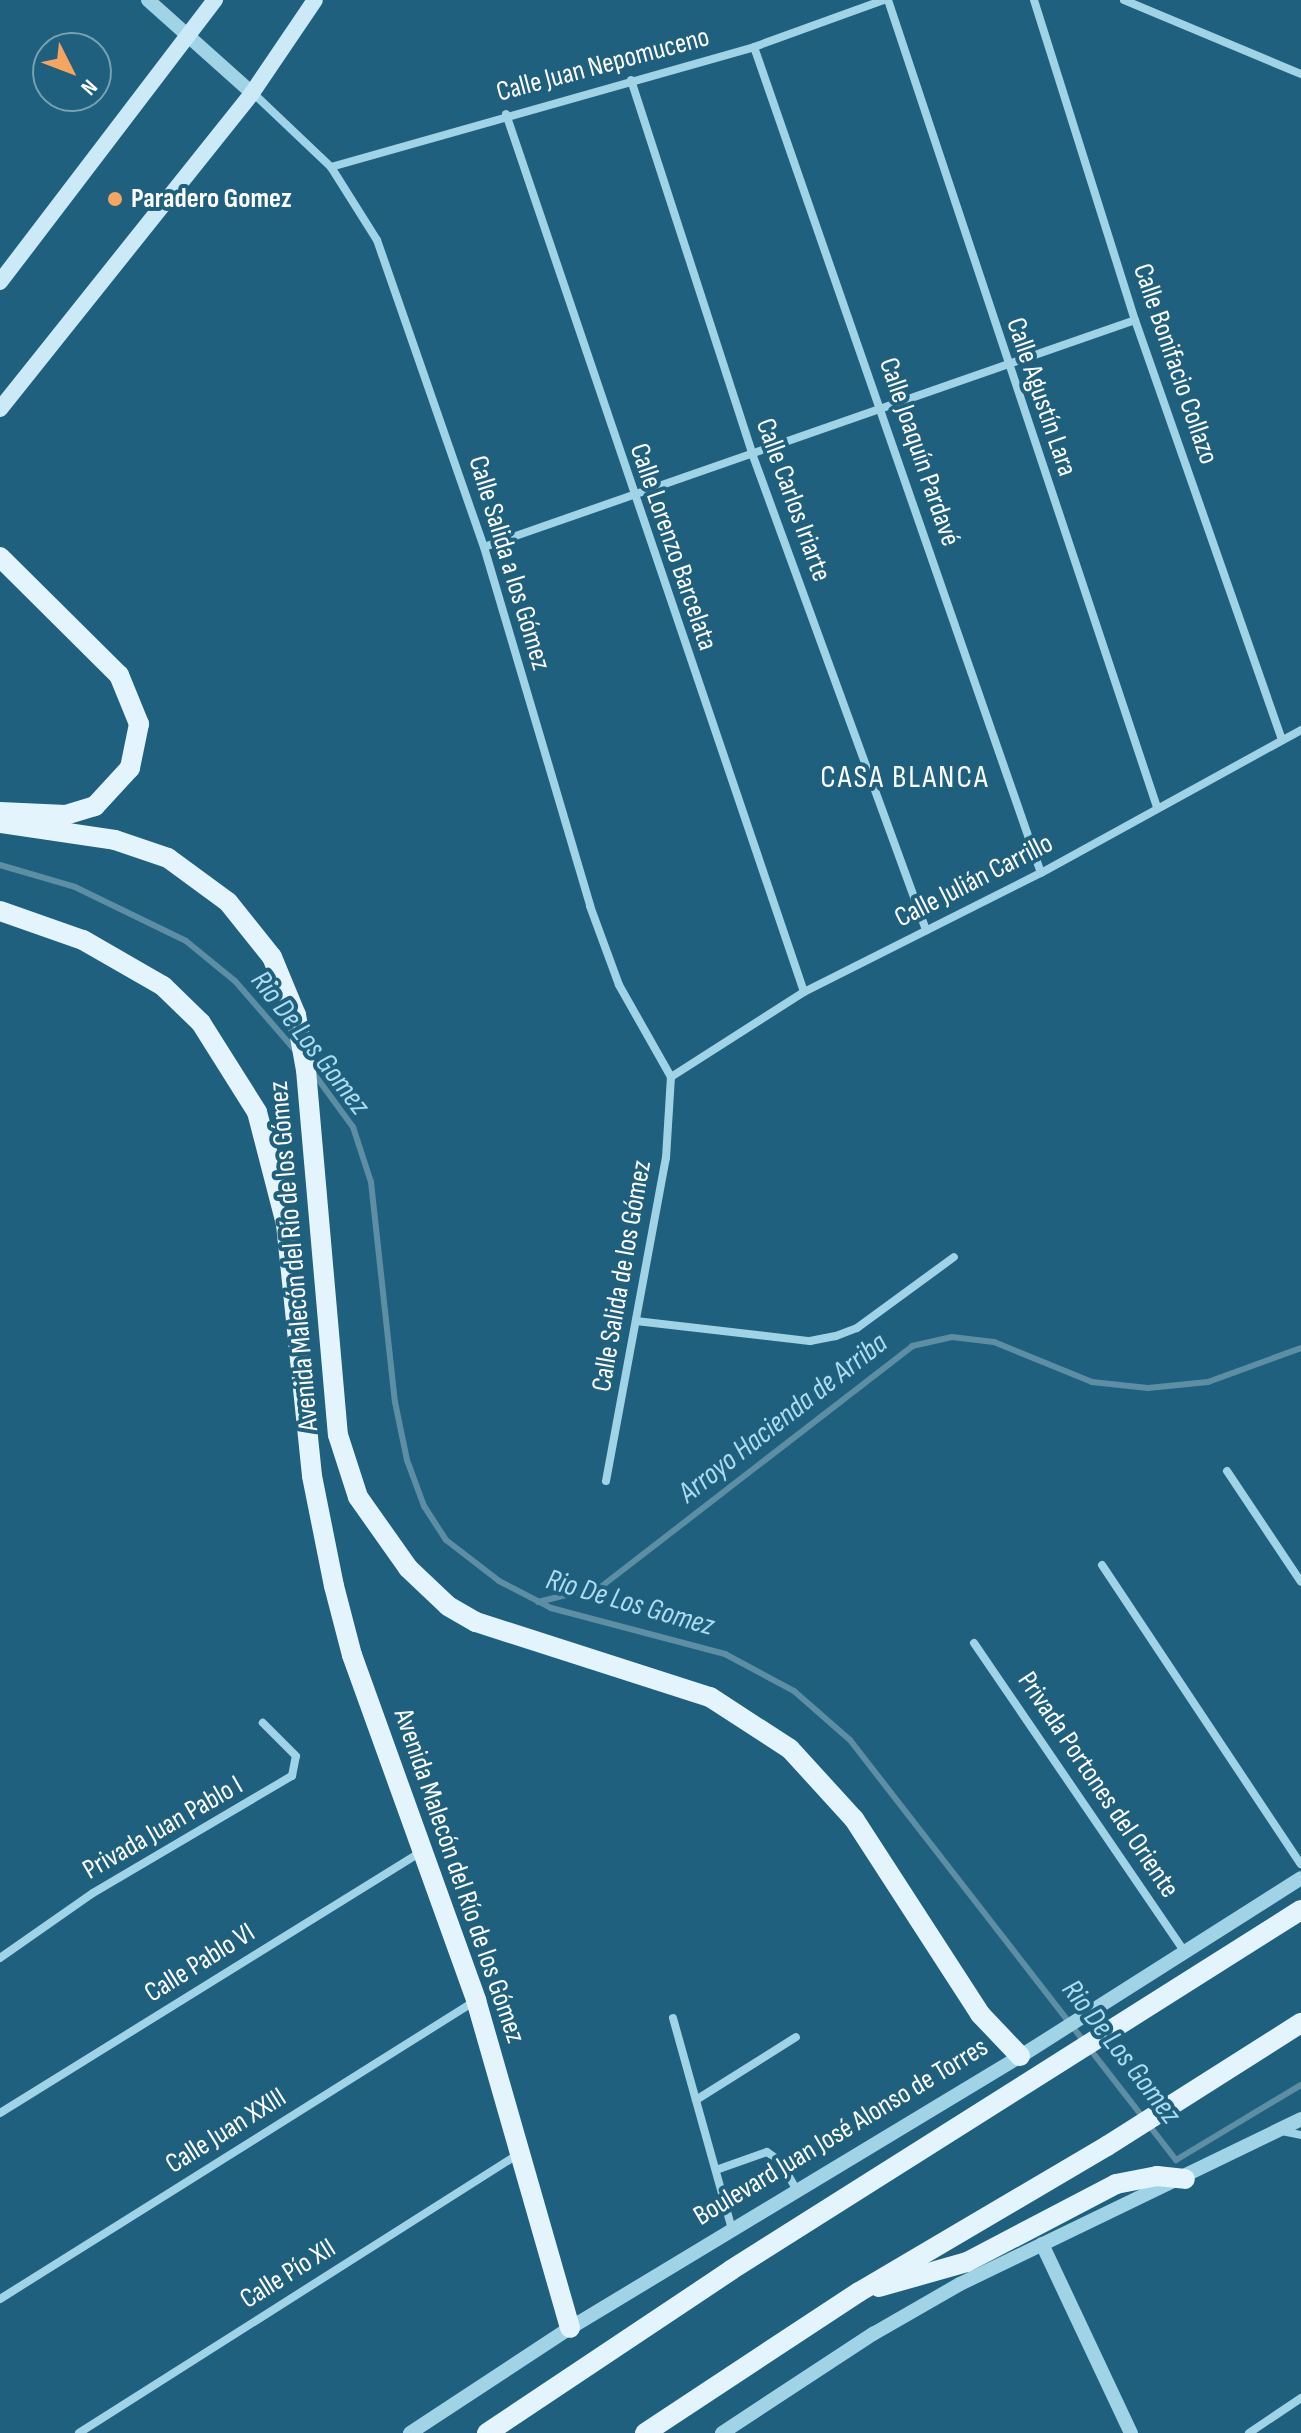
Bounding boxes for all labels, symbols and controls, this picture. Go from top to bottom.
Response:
street label: Calle Juan Nepomuceno [493,20,713,110]
north arrow [32,32,112,112]
text: N [75,74,103,100]
place label: Paradero Gomez [131,182,292,216]
marker: Paradero Gomez [106,190,124,208]
street label: Calle Bonifacio Collazo [1125,259,1225,469]
street label: Calle Agustín Lara [998,314,1084,480]
street label: Calle Joaquín Pardavé [871,353,967,551]
street label: Calle Carlos Iriarte [748,414,838,586]
street label: Calle Lorenzo Barcelata [622,439,724,655]
street label: Calle Salida a los Gómez [460,452,558,674]
district label: CASA BLANCA [820,759,990,797]
street label: Calle Julián Carrillo [889,827,1059,935]
water label: Rio De Los Gomez [243,964,377,1122]
street label: Avenida Malecón del Río de los Gómez [262,1080,326,1432]
street label: Calle Salida de los Gómez [585,1158,659,1394]
water label: Arroyo Hacienda de Arriba [671,1325,895,1511]
water label: Rio De Los Gomez [542,1562,718,1644]
street label: Privada Portones del Oriente [1010,1666,1186,1904]
street label: Avenida Malecón del Río de los Gómez [386,1705,532,2047]
street label: Privada Juan Pablo I [77,1769,249,1887]
street label: Calle Pablo VI [139,1916,261,2010]
water label: Rio De Los Gomez [1054,1973,1188,2131]
street label: Boulevard Juan José Alonso de Torres [688,2031,994,2233]
street label: Calle Juan XXIII [160,2081,292,2181]
street label: Calle Pío XII [234,2232,342,2316]

